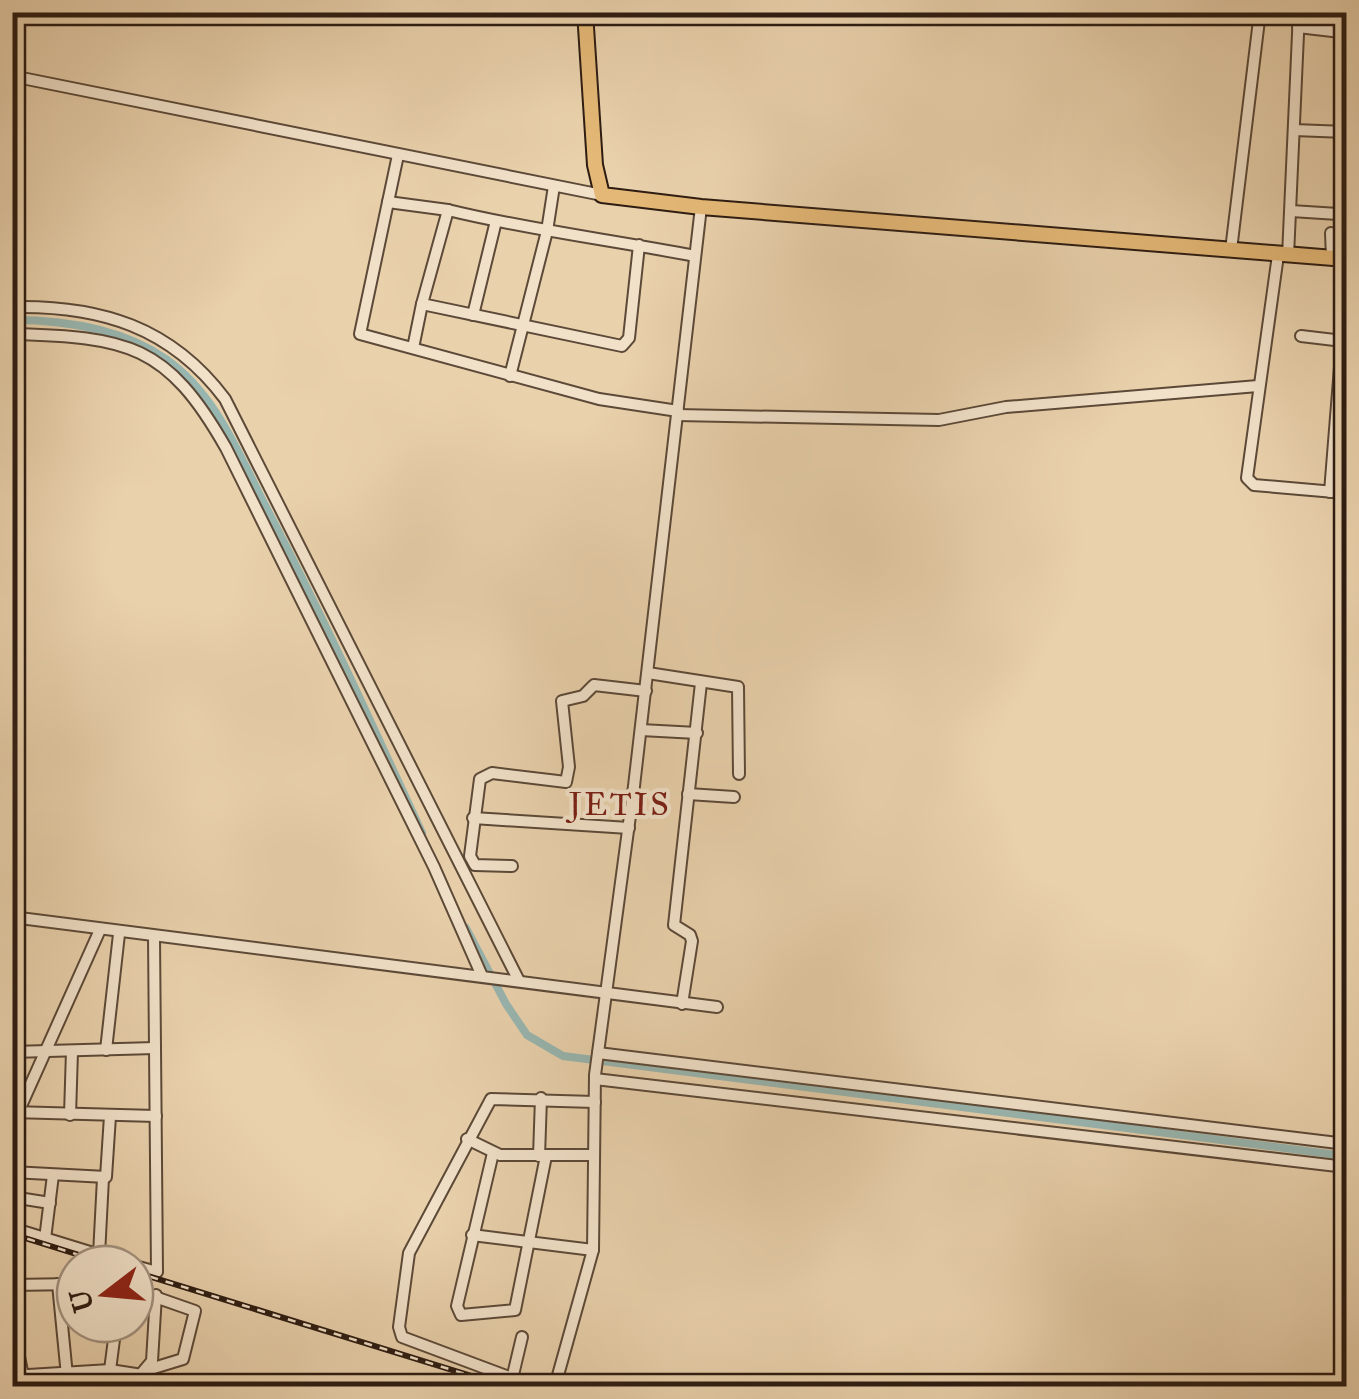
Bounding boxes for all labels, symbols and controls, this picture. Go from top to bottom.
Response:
district label: JETIS [566,785,671,824]
north arrow [55,1244,155,1344]
text: U [61,1284,101,1316]

